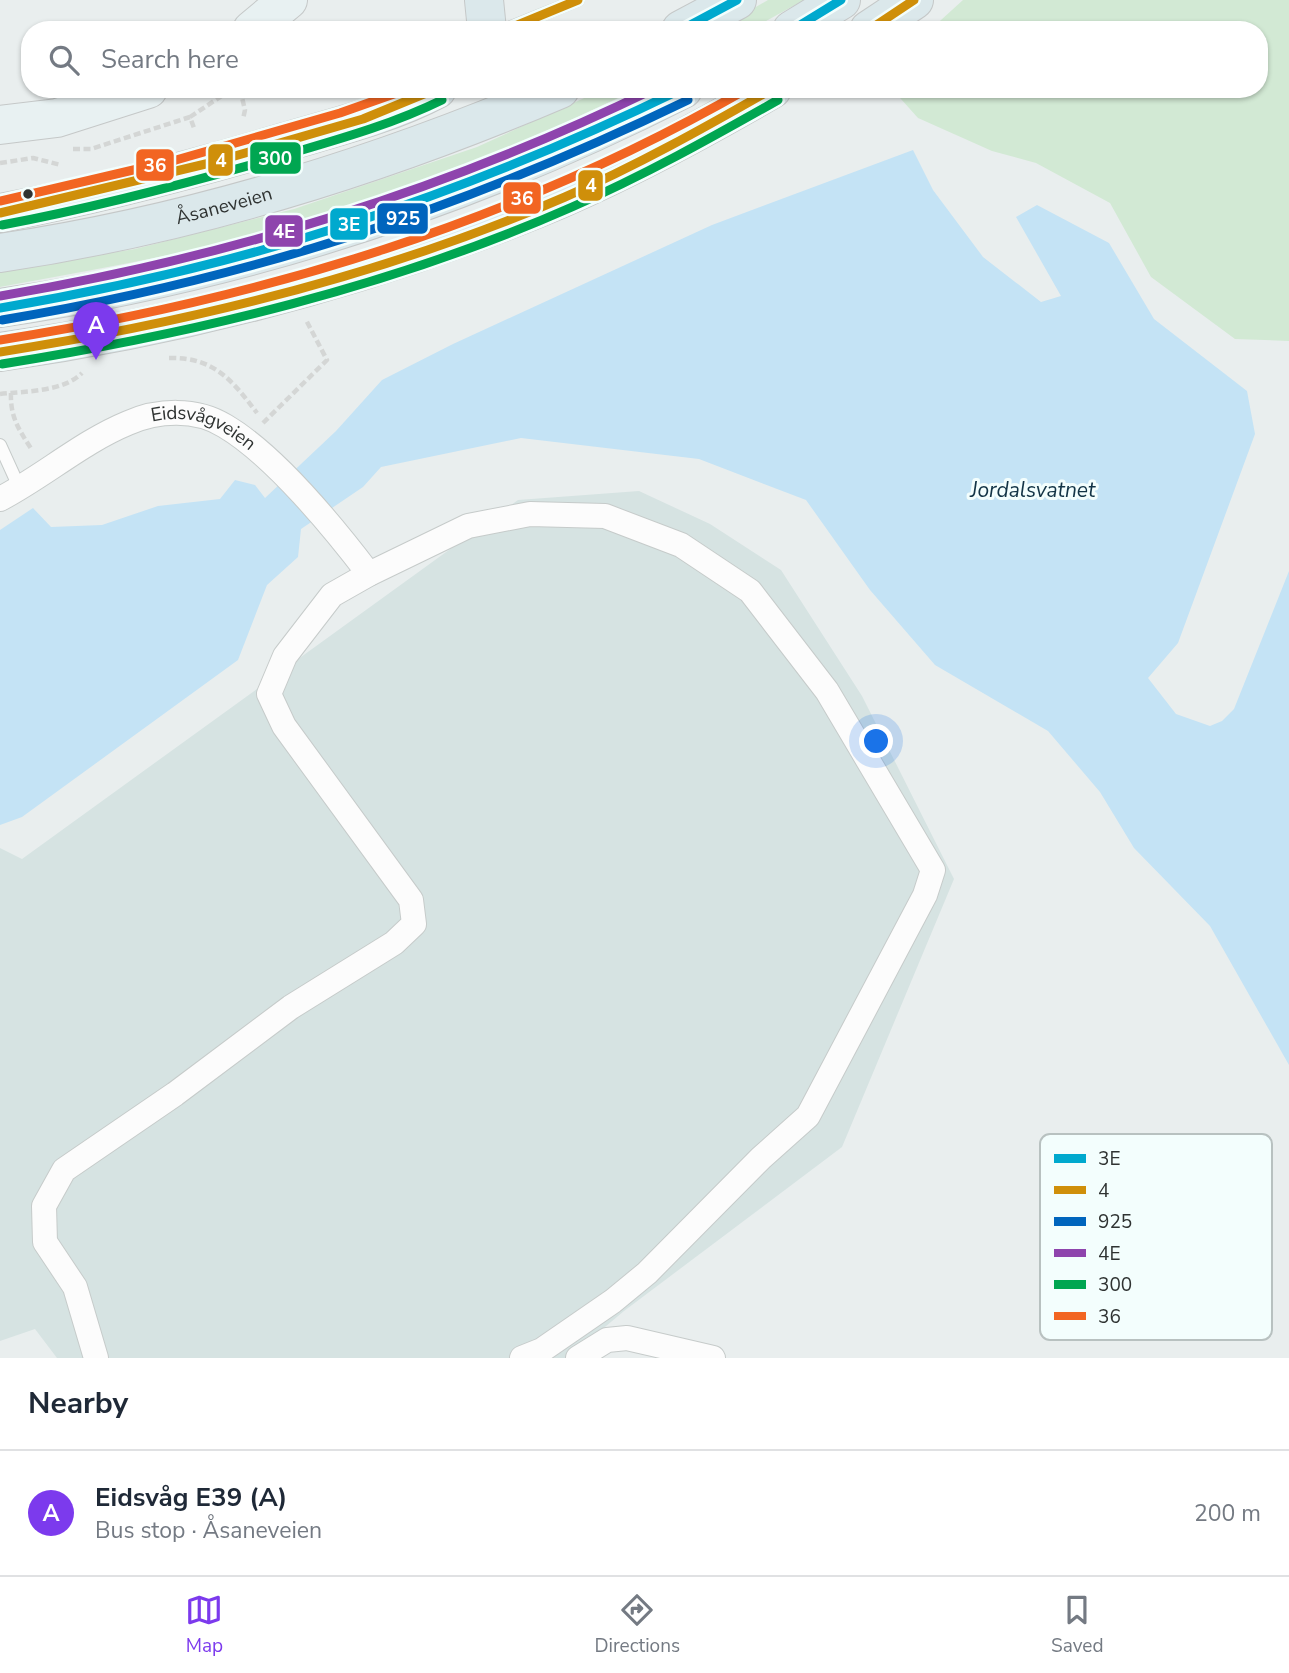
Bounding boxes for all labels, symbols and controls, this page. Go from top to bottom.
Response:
search box [21,21,1268,98]
icon: search [45,41,83,79]
text: Search here [101,42,239,77]
line badge: 300 [249,141,302,175]
line badge: 4 [207,143,234,177]
text: 300 [258,146,292,172]
line badge: 36 [135,148,175,182]
text: 4 [215,148,227,174]
text: 36 [144,153,166,179]
line badge: 4 [577,169,604,202]
text: 4 [585,173,597,199]
street label: Åsaneveien [173,181,275,231]
line badge: 36 [502,181,542,215]
text: 36 [511,186,533,212]
unlabelled marker [21,187,35,201]
line badge: 925 [376,202,429,235]
text: 925 [386,206,420,232]
line badge: 3E [329,207,369,241]
text: 3E [338,212,360,238]
line badge: 4E [264,214,304,248]
text: 4E [273,219,295,245]
pin: A [73,302,119,360]
street label: Eidsvågveien [149,400,261,456]
water label: Jordalsvatnet [970,476,1096,504]
your location [859,724,893,758]
legend [1040,1134,1272,1340]
text: 3E [1098,1146,1120,1172]
text: 4 [1098,1178,1109,1204]
text: 925 [1098,1209,1132,1235]
text: 4E [1098,1241,1120,1267]
text: 300 [1098,1272,1132,1298]
text: 36 [1098,1304,1121,1330]
text: Nearby [28,1383,128,1424]
text: Eidsvåg E39 (A) [95,1480,287,1515]
text: A [42,1498,60,1529]
text: 200 m [1194,1498,1261,1529]
text: Bus stop · Åsaneveien [95,1515,322,1546]
tab: Map [185,1591,223,1659]
tab: Directions [594,1591,680,1659]
tab: Saved [1051,1591,1104,1659]

